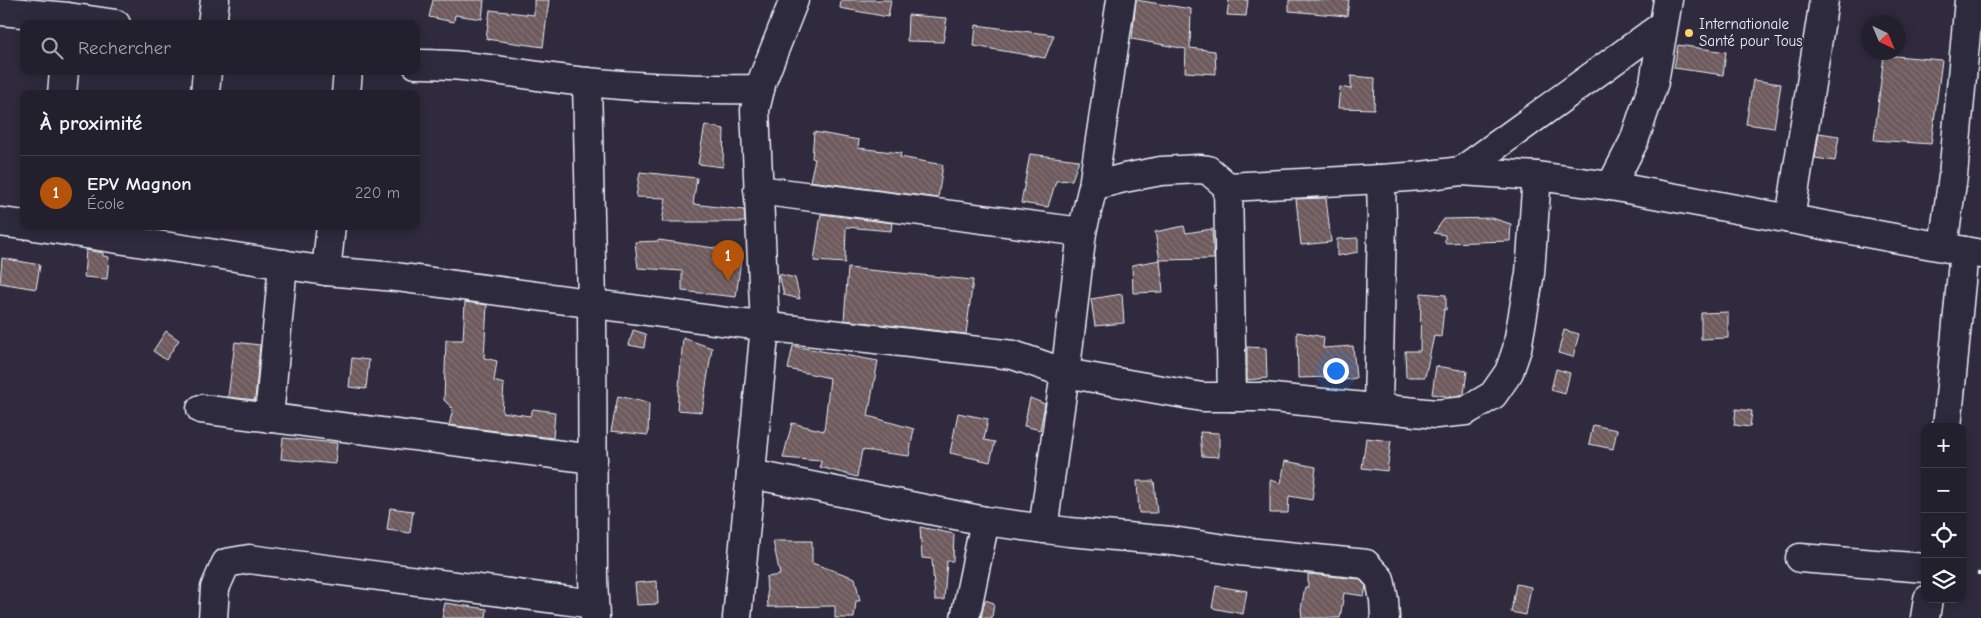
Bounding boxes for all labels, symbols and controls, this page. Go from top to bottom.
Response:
place label: Internationale Santé pour Tous [1699,15,1803,50]
north arrow [1861,15,1906,60]
search box [20,20,420,75]
marker: Internationale Santé pour Tous [1683,27,1695,39]
icon: search [38,34,66,62]
text: Rechercher [78,37,171,59]
text: À proximité [40,111,142,135]
text: EPV Magnon [87,173,192,195]
text: 1 [53,184,59,202]
text: 220 m [355,184,400,202]
text: École [87,195,124,213]
pin: 1 [712,240,744,281]
your location [1323,358,1349,384]
map controls [1921,423,1966,603]
button: + [1921,423,1966,468]
button: − [1921,468,1966,513]
button: locate [1921,513,1966,558]
button: layers [1921,558,1966,603]

